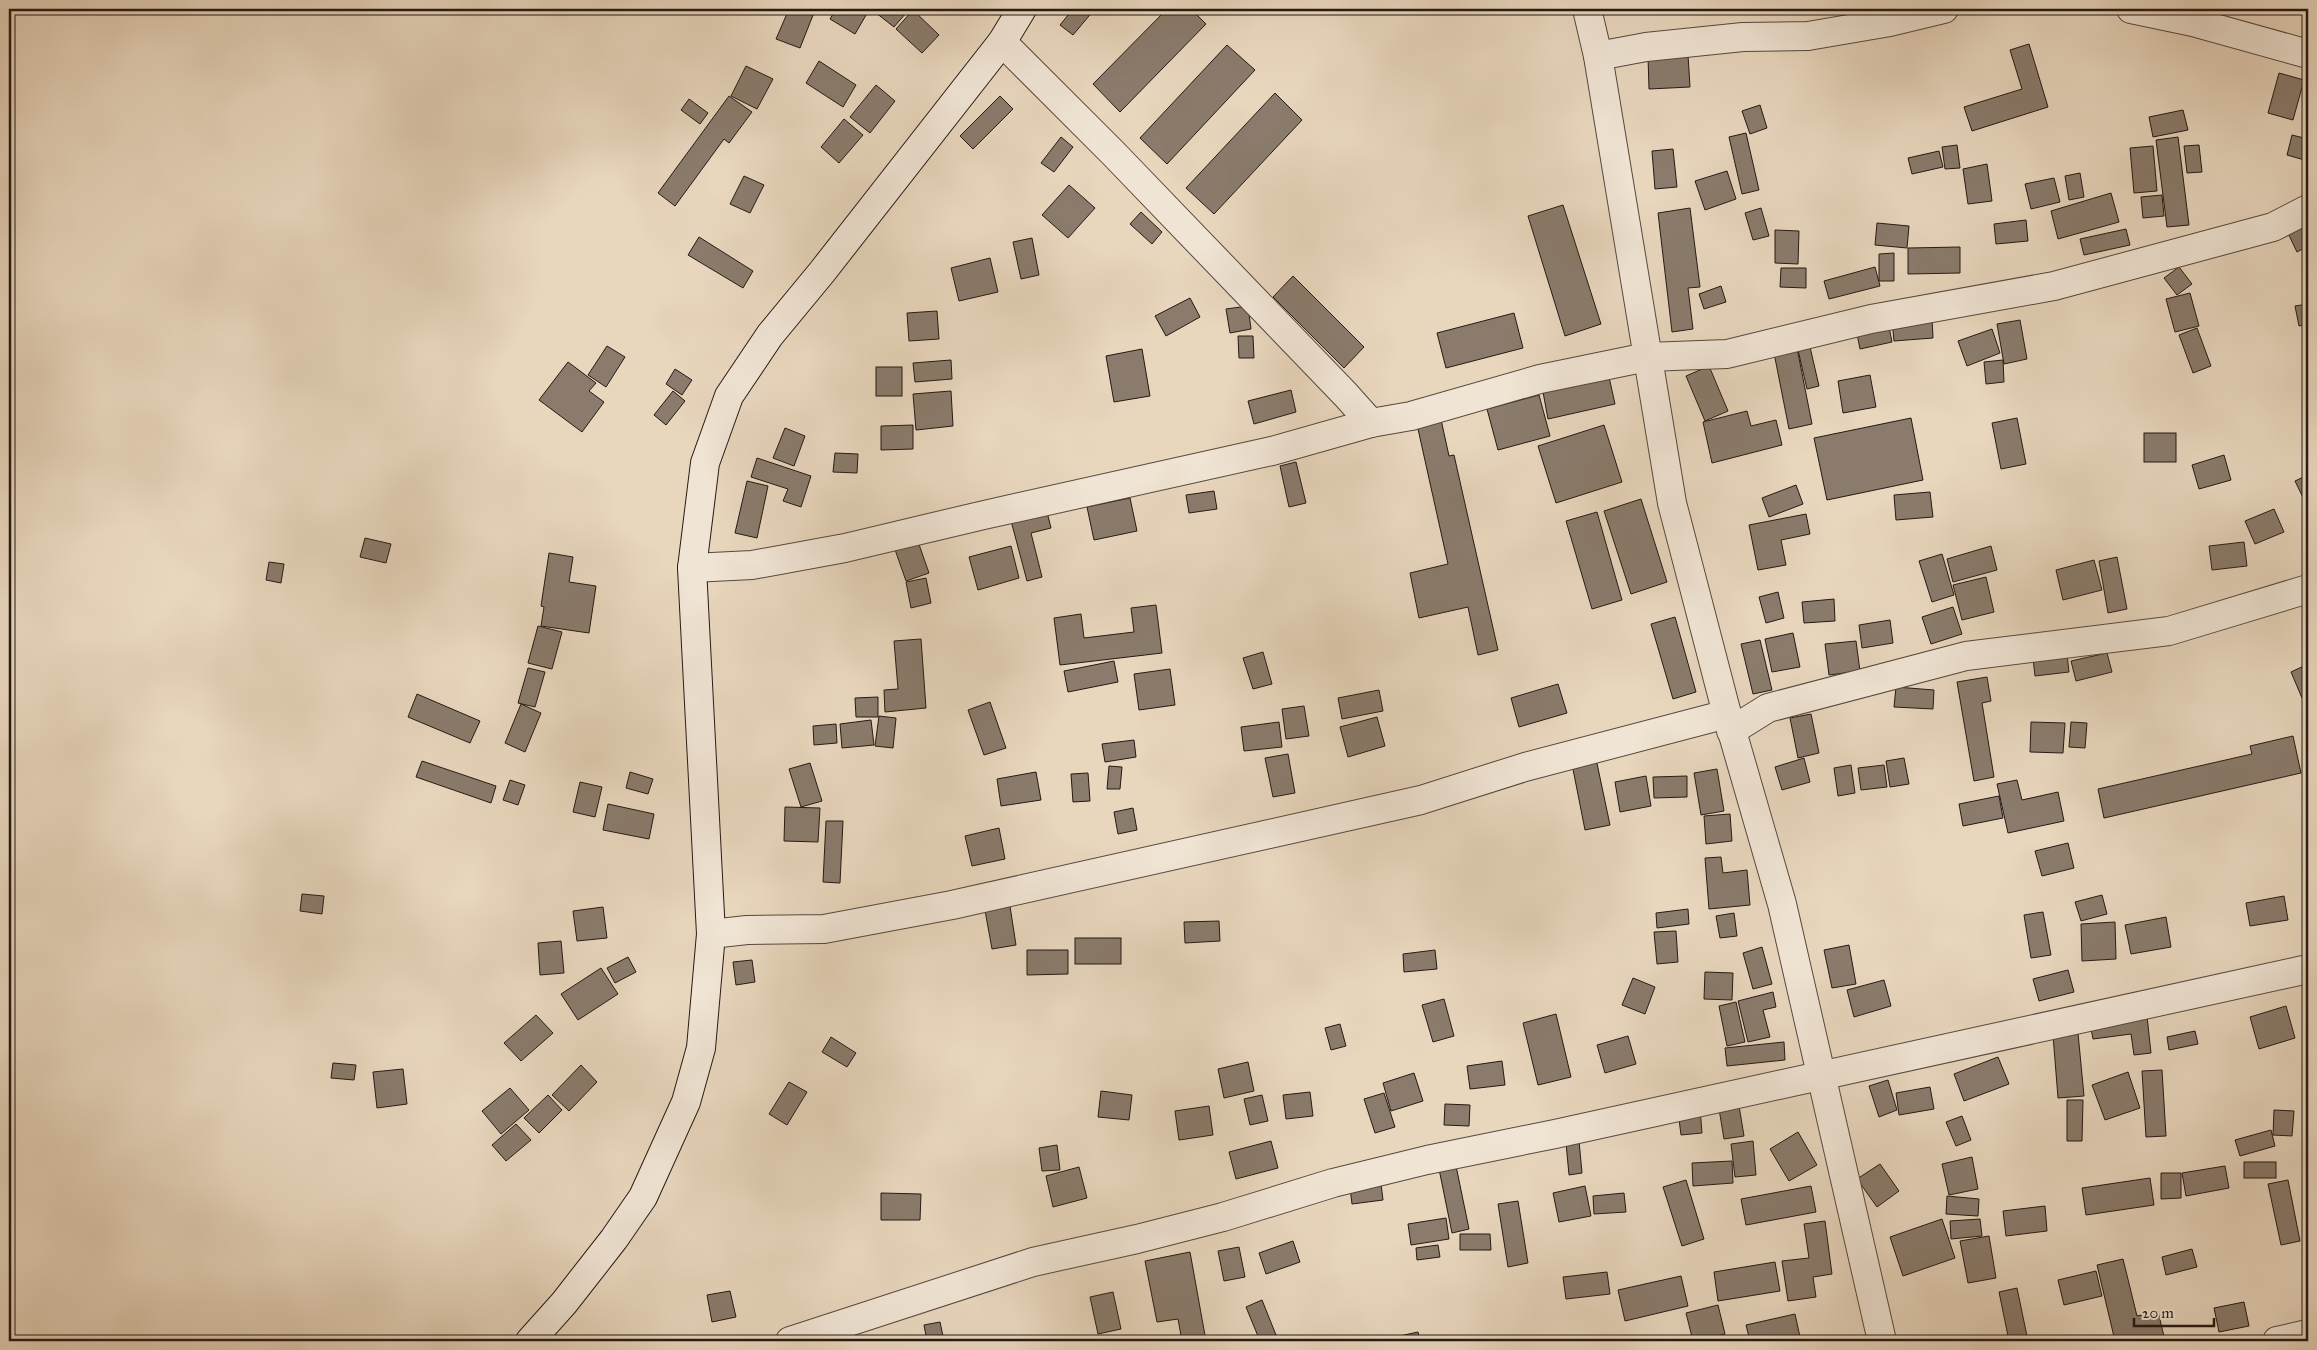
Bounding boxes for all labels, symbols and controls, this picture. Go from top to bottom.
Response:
scale bar [2134,1295,2214,1327]
text: 20 m [2142,1304,2174,1322]

